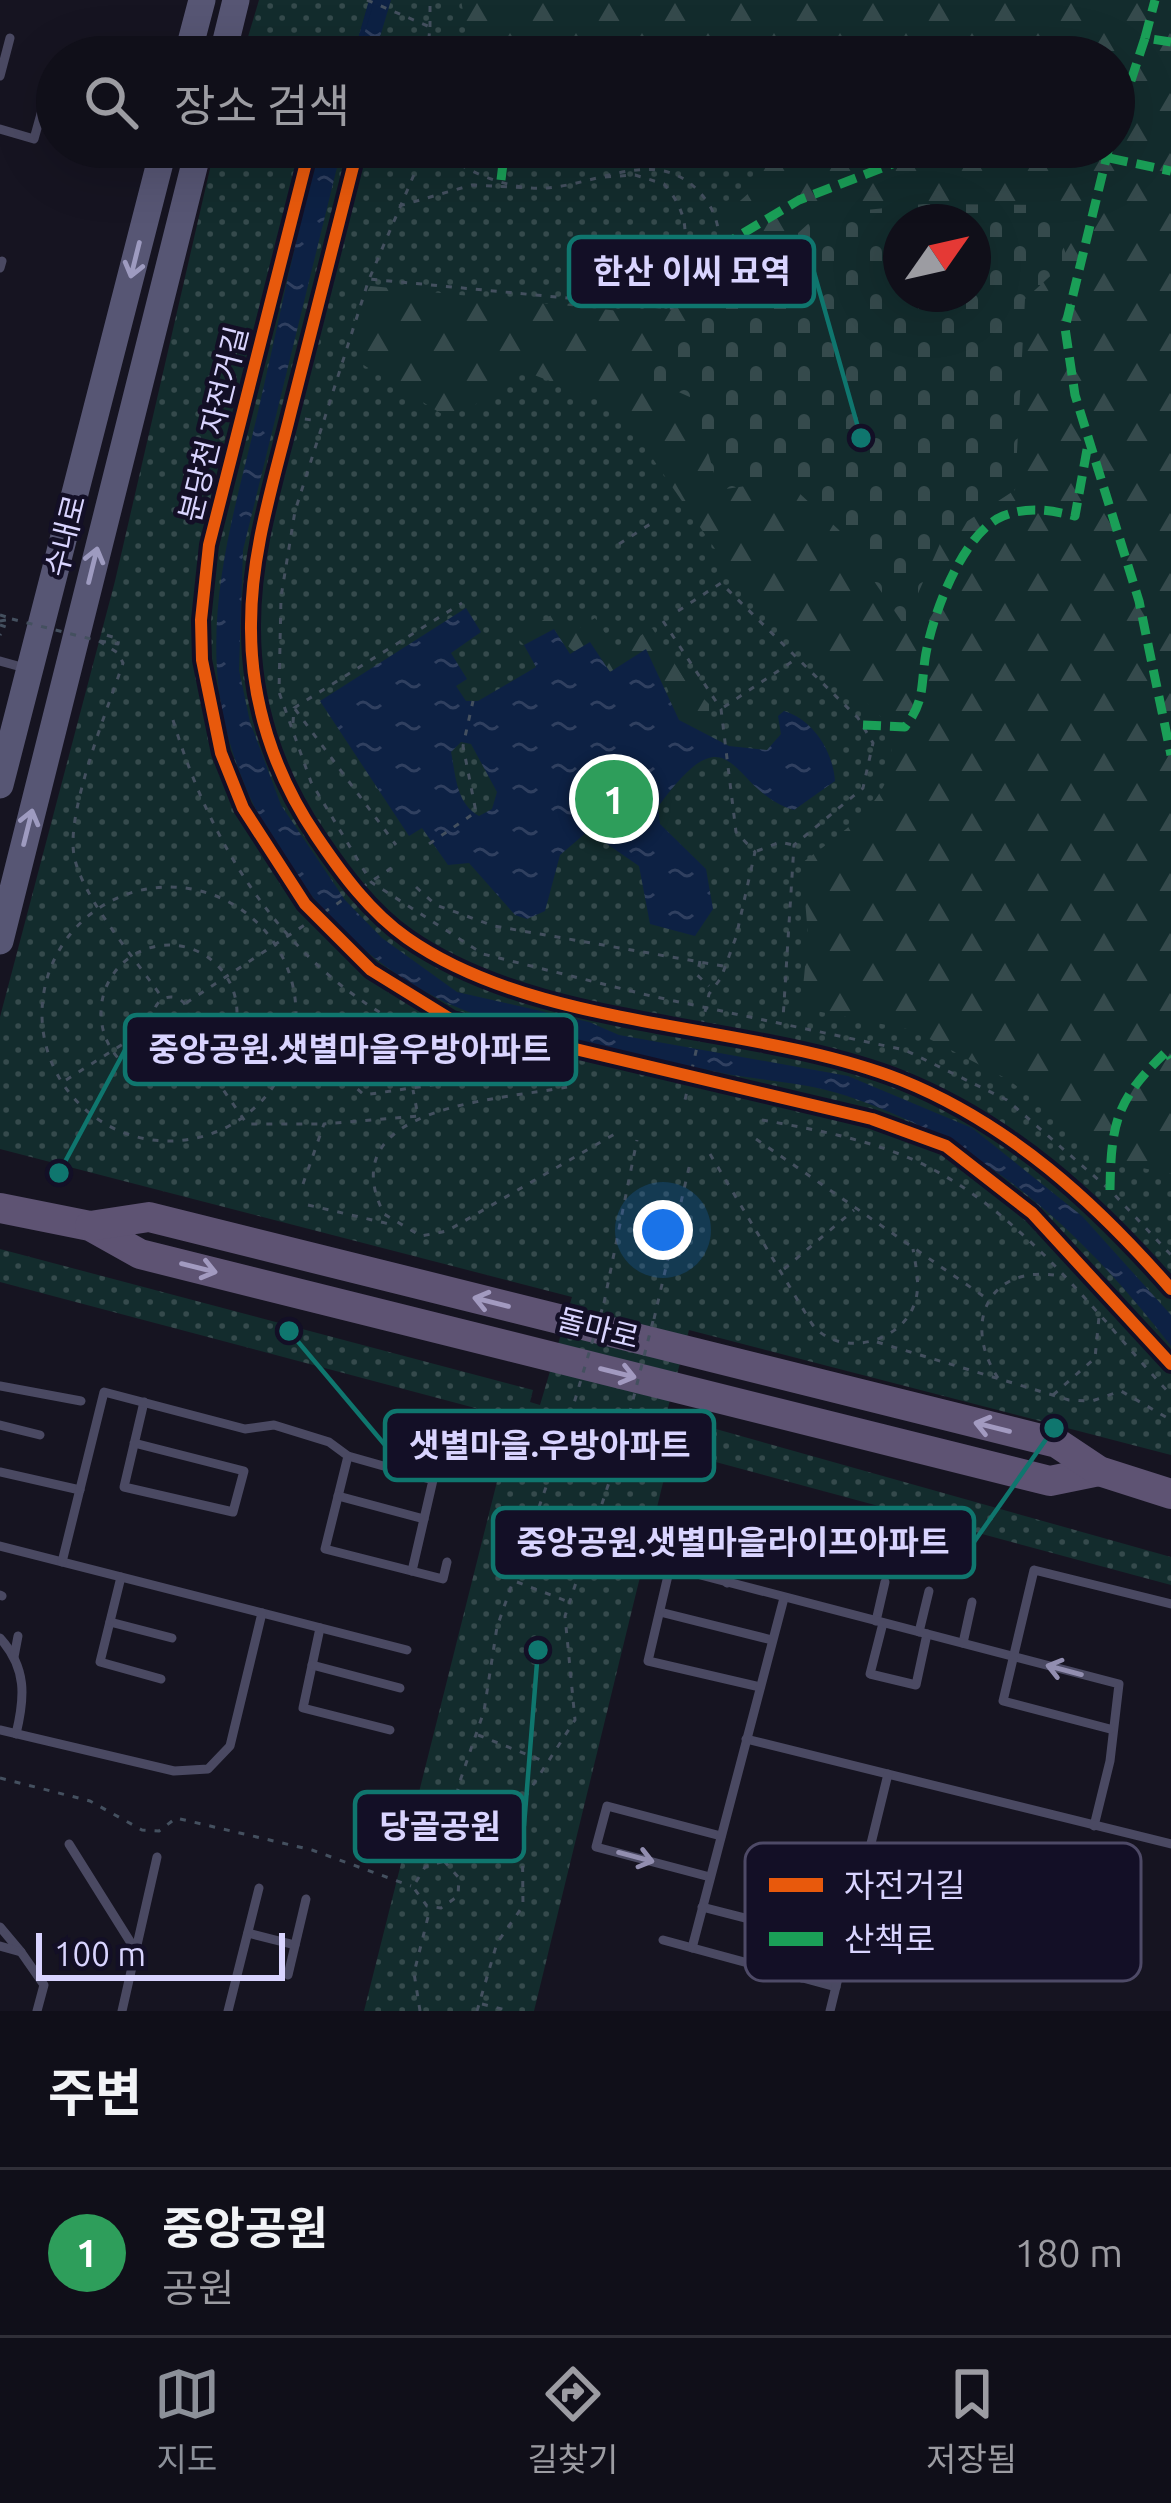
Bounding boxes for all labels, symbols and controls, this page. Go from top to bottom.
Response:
search box [36,36,1135,168]
icon: search [78,69,144,135]
text: 장소 검색 [174,80,350,131]
north arrow [883,204,991,312]
callout: 한산 이씨 묘역 [569,237,814,306]
one-way arrow [123,241,145,279]
text: 한산 이씨 묘역 [593,252,791,289]
street label: 분당천 자전거길 [172,323,254,525]
street label: 수내로 [39,491,92,580]
one-way arrow [83,546,105,584]
pin: 1 [575,754,653,844]
one-way arrow [18,809,40,847]
callout: 중앙공원.샛별마을우방아파트 [125,1015,576,1084]
text: 중앙공원.샛별마을우방아파트 [149,1030,551,1067]
your location [633,1200,693,1260]
one-way arrow [179,1258,217,1280]
one-way arrow [473,1290,511,1312]
street label: 돌마로 [554,1302,643,1355]
one-way arrow [598,1363,636,1385]
callout: 샛별마을.우방아파트 [385,1411,714,1480]
one-way arrow [973,1415,1011,1437]
text: 샛별마을.우방아파트 [409,1426,691,1463]
callout: 중앙공원.샛별마을라이프아파트 [493,1508,974,1577]
text: 중앙공원.샛별마을라이프아파트 [516,1523,950,1560]
one-way arrow [1046,1657,1084,1679]
callout: 당골공원 [355,1792,524,1861]
text: 당골공원 [379,1807,501,1844]
legend [745,1843,1141,1981]
one-way arrow [616,1848,654,1870]
text: 자전거길 [844,1866,965,1903]
text: 산책로 [844,1920,935,1957]
scale bar [36,1927,285,1980]
text: 100 m [54,1935,146,1972]
text: 주변 [48,2063,142,2121]
text: 중앙공원 [162,2202,328,2253]
text: 1 [76,2231,98,2274]
text: 180 m [1014,2231,1123,2274]
text: 공원 [162,2266,234,2309]
tab: 지도 [154,2361,220,2481]
tab: 길찾기 [527,2361,618,2481]
tab: 저장됨 [926,2361,1017,2481]

